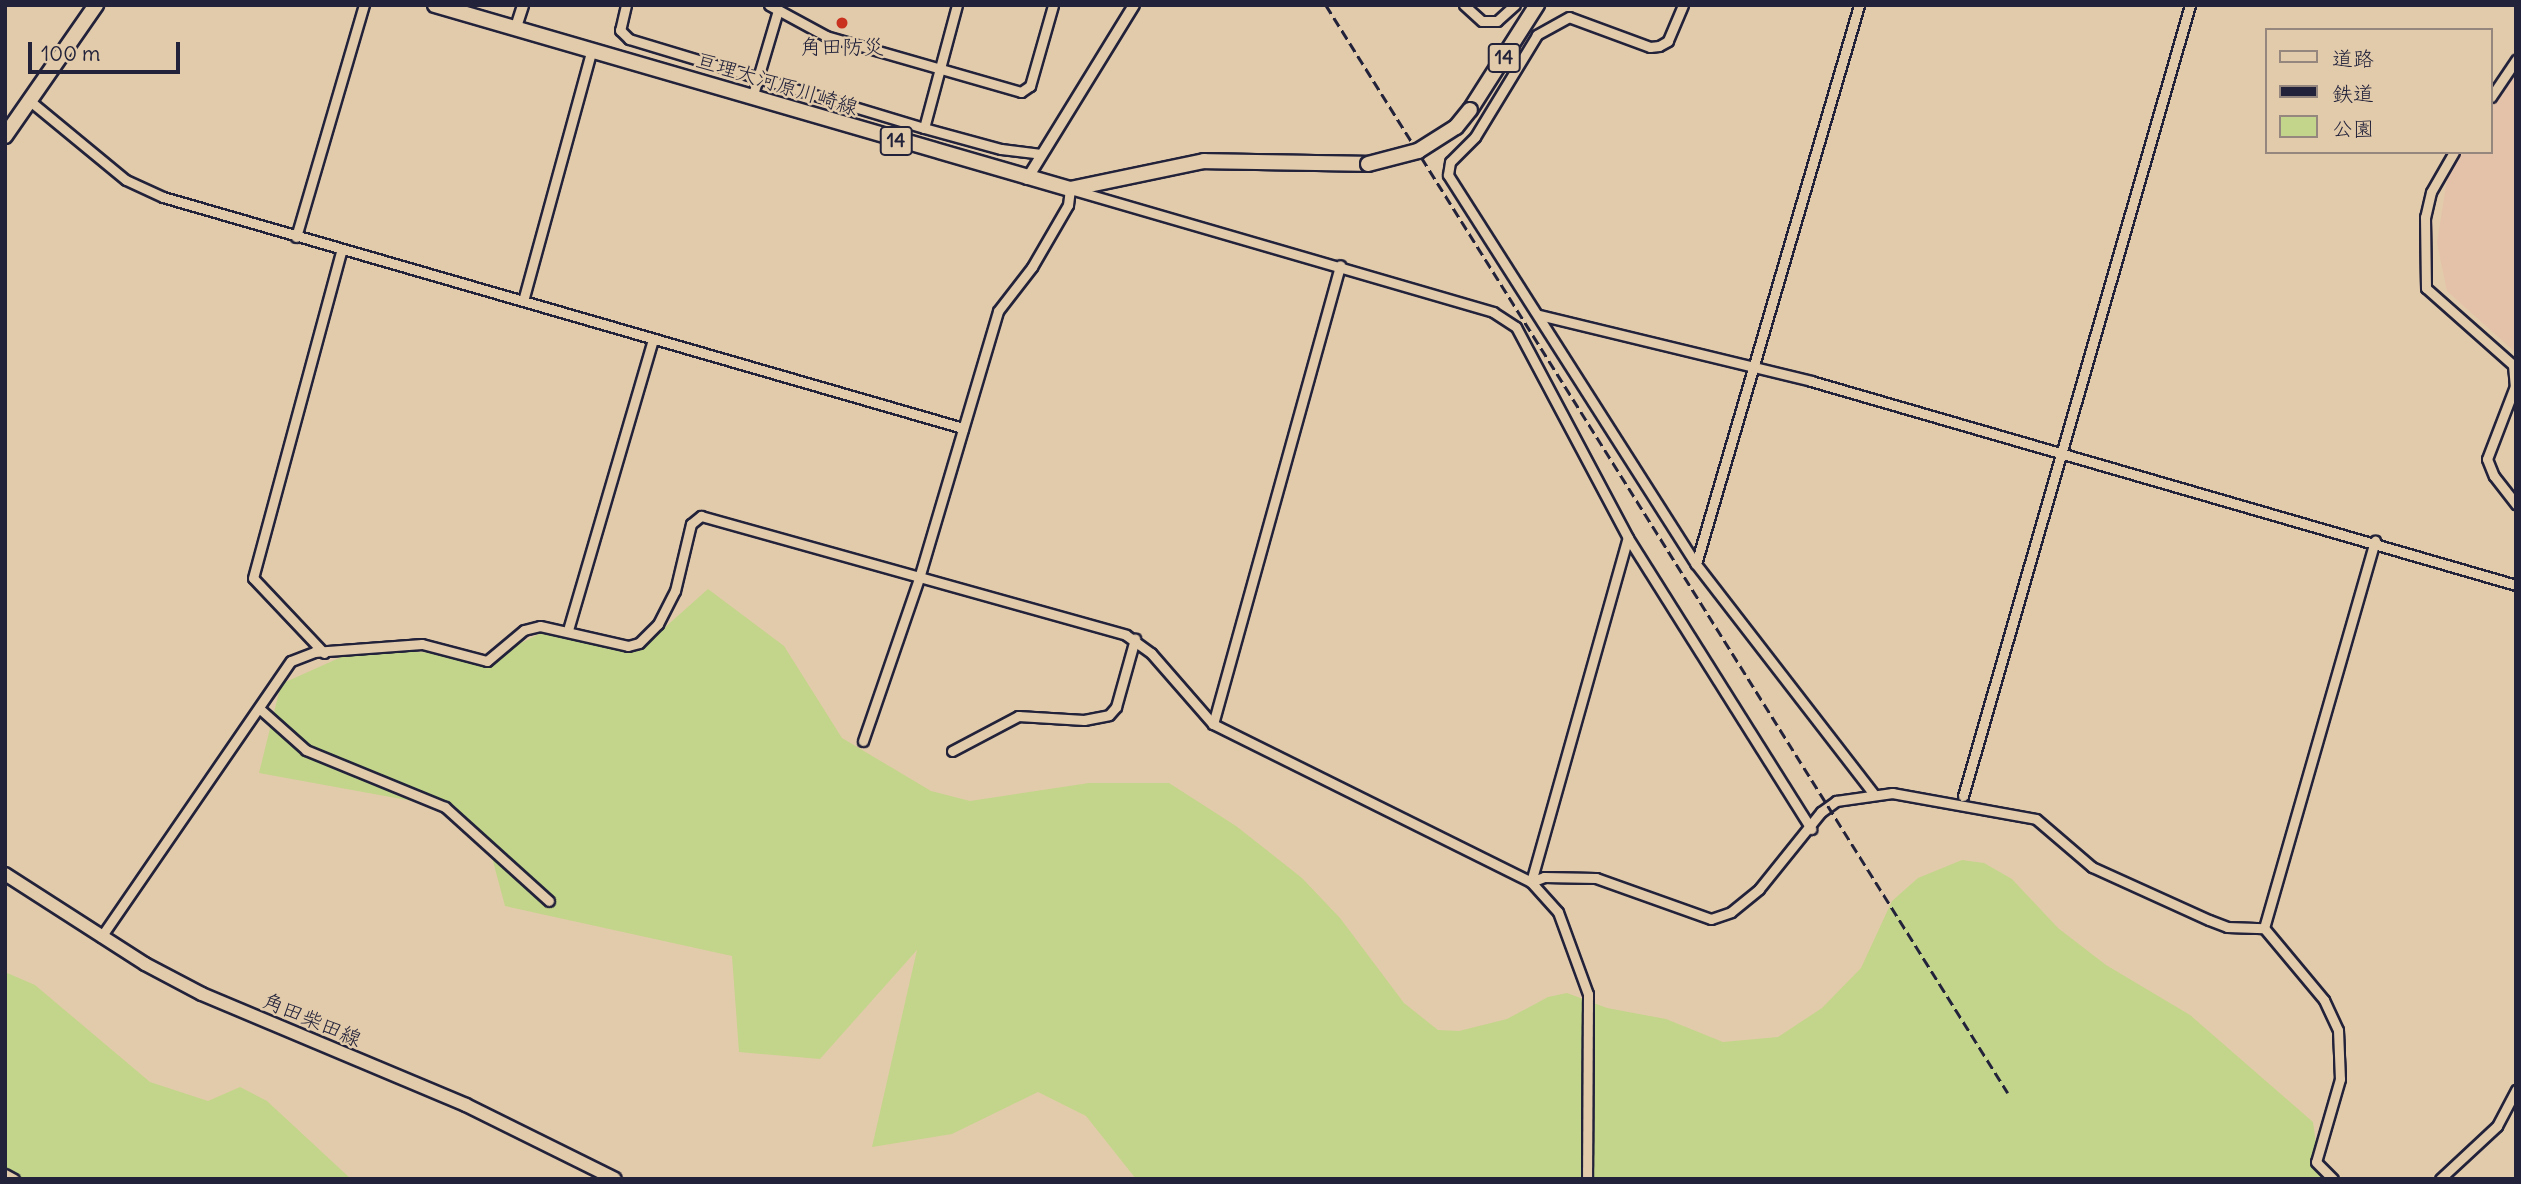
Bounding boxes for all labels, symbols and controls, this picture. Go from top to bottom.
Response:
marker: 角田防災 [834,15,850,31]
scale bar [32,28,184,72]
legend [2266,28,2493,154]
place label: 角田防災 [800,34,884,60]
text: 100 m [41,40,100,67]
road number: 14 [1486,43,1522,74]
text: 道路 [2332,45,2374,72]
street label: 亘理大河原川崎線 [693,47,861,121]
text: 鉄道 [2332,80,2374,107]
text: 公園 [2332,115,2374,142]
road number: 14 [878,125,914,156]
street label: 角田柴田線 [259,988,365,1052]

